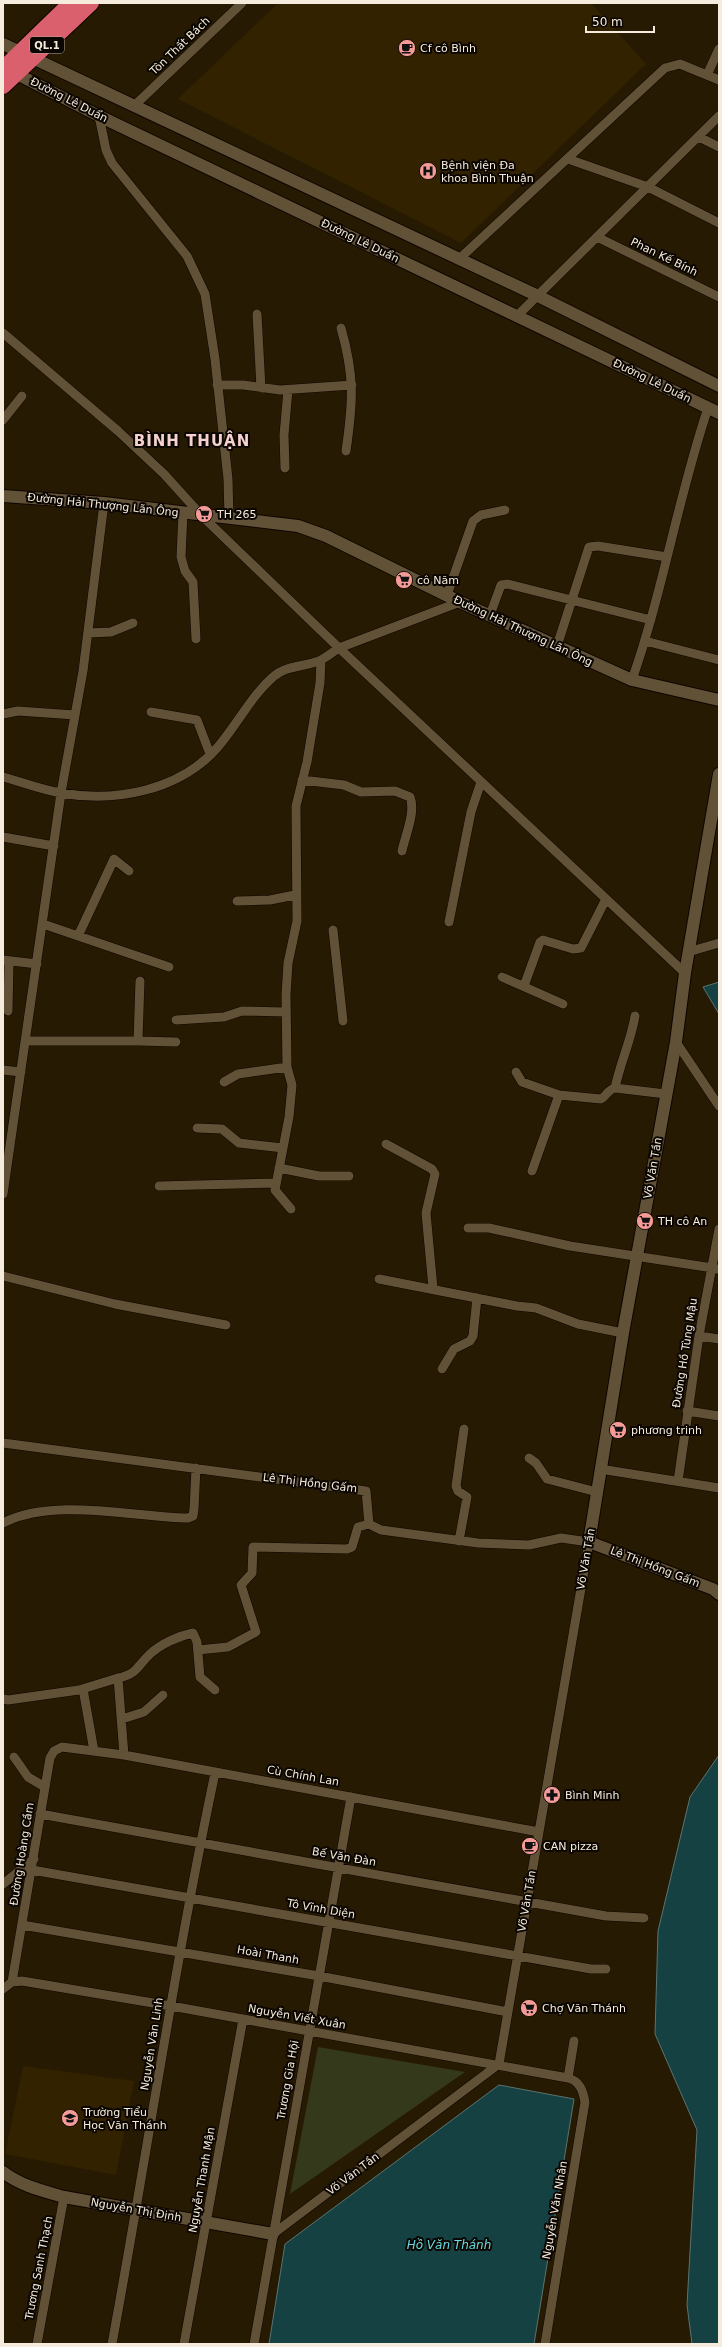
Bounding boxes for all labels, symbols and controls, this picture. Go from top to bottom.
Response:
scale bar [586,8,654,34]
street label: Tôn Thất Bách [147,14,213,78]
text: 50 m [592,15,623,29]
road number: QL.1 [30,37,64,53]
cafe icon: Cf cô Bình [397,38,417,58]
place label: Cf cô Bình [420,42,476,55]
street label: Đường Lê Duẩn [28,75,110,125]
place label: Bệnh viện Đa khoa Bình Thuận [441,159,534,185]
hospital icon: Bệnh viện Đa khoa Bình Thuận [418,161,438,181]
street label: Đường Lê Duẩn [319,217,401,265]
street label: Phan Kế Bính [628,235,700,279]
street label: Đường Lê Duẩn [611,357,693,405]
district label: BÌNH THUẬN [134,430,250,450]
street label: Đường Hải Thượng Lãn Ông [27,491,179,519]
supermarket icon: TH 265 [194,504,214,524]
place label: TH 265 [216,508,256,521]
supermarket icon: cô Năm [394,570,414,590]
place label: cô Năm [417,574,459,587]
street label: Đường Hải Thượng Lãn Ông [451,593,595,669]
street label: Võ Văn Tần [641,1136,665,1200]
supermarket icon: TH cô An [635,1211,655,1231]
place label: TH cô An [657,1215,707,1228]
street label: Đường Hồ Tùng Mậu [670,1297,700,1409]
supermarket icon: phương trinh [608,1420,628,1440]
place label: phương trinh [631,1424,702,1437]
street label: Lê Thị Hồng Gấm [262,1471,358,1495]
street label: Võ Văn Tần [574,1527,598,1591]
street label: Lê Thị Hồng Gấm [608,1544,702,1590]
street label: Cù Chính Lan [266,1763,340,1789]
pharmacy icon: Bình Minh [542,1785,562,1805]
place label: Bình Minh [565,1789,620,1802]
street label: Đường Hoàng Cầm [7,1802,37,1906]
cafe icon: CAN pizza [520,1836,540,1856]
place label: CAN pizza [543,1840,598,1853]
street label: Bế Văn Đàn [311,1845,377,1869]
street label: Võ Văn Tần [515,1869,539,1933]
street label: Tô Vĩnh Diện [285,1896,356,1921]
street label: Hoài Thanh [236,1943,300,1967]
street label: Nguyễn Văn Linh [138,1997,166,2091]
supermarket icon: Chợ Văn Thánh [519,1998,539,2018]
street label: Nguyễn Viết Xuân [247,2002,347,2032]
place label: Chợ Văn Thánh [542,2002,626,2015]
street label: Trương Gia Hội [274,2039,301,2122]
place label: Trường Tiểu Học Văn Thánh [82,2106,167,2132]
school or university icon: Trường Tiểu Học Văn Thánh [60,2108,80,2128]
street label: Nguyễn Thanh Mận [186,2126,218,2234]
street label: Võ Văn Tần [324,2150,382,2198]
street label: Nguyễn Văn Nhân [540,2160,570,2260]
street label: Nguyễn Thị Định [90,2196,182,2224]
street label: Trương Sanh Thạch [22,2215,55,2322]
water label: Hồ Văn Thánh [407,2238,491,2252]

